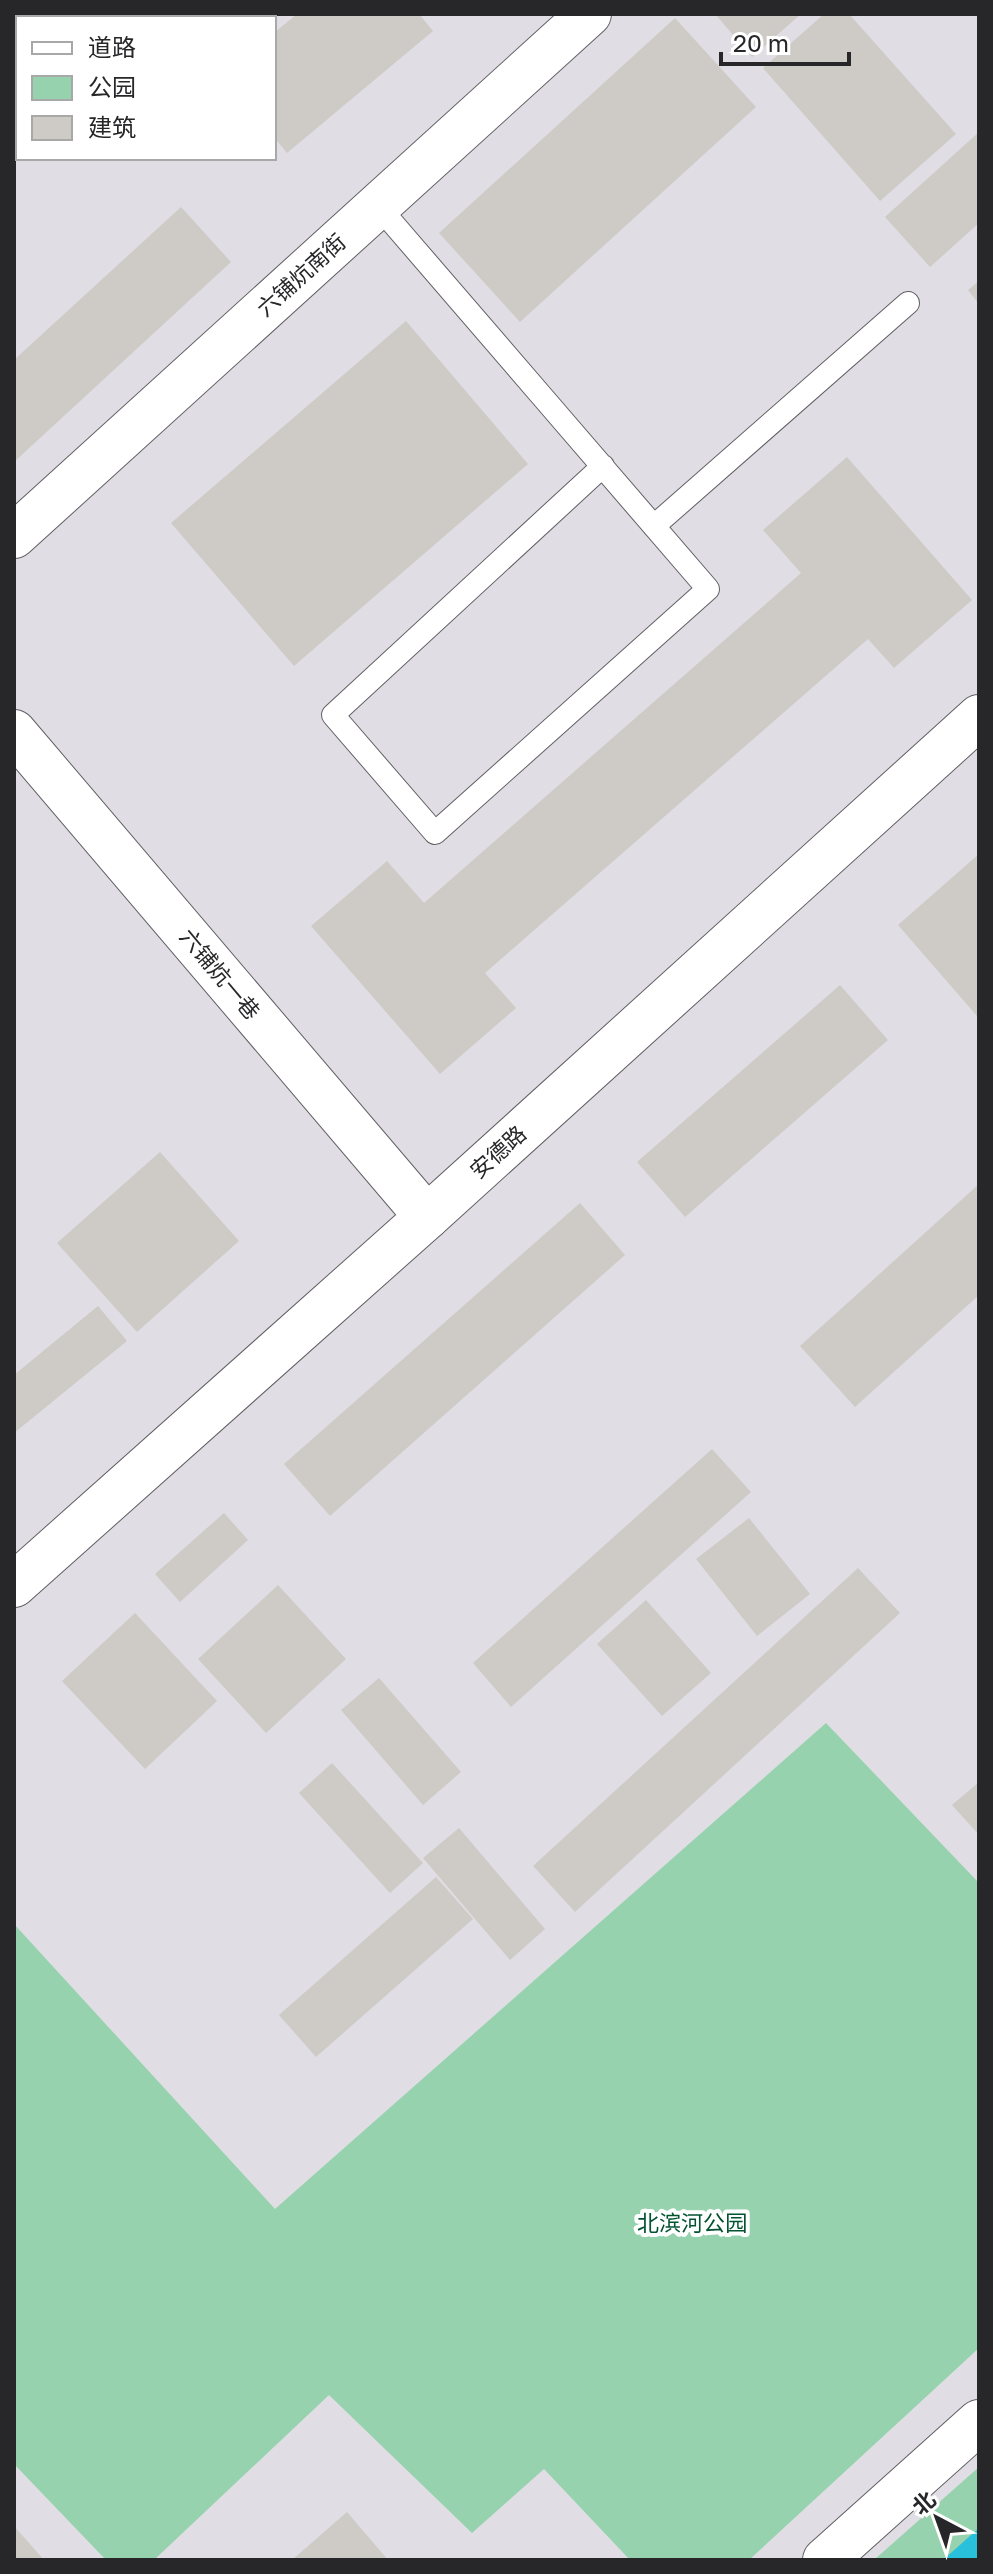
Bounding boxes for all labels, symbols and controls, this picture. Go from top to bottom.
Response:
legend [16,16,276,160]
scale bar [721,16,849,66]
text: 20 m [733,28,789,57]
text: 道路 [88,32,136,61]
text: 公园 [88,72,136,101]
text: 建筑 [88,112,136,141]
street label: 六铺炕南街 [251,228,351,321]
street label: 六铺炕一巷 [175,923,266,1024]
street label: 安德路 [464,1120,531,1184]
park label: 北滨河公园 [637,2209,747,2236]
north arrow [897,2478,977,2558]
text: 北 [906,2485,941,2520]

